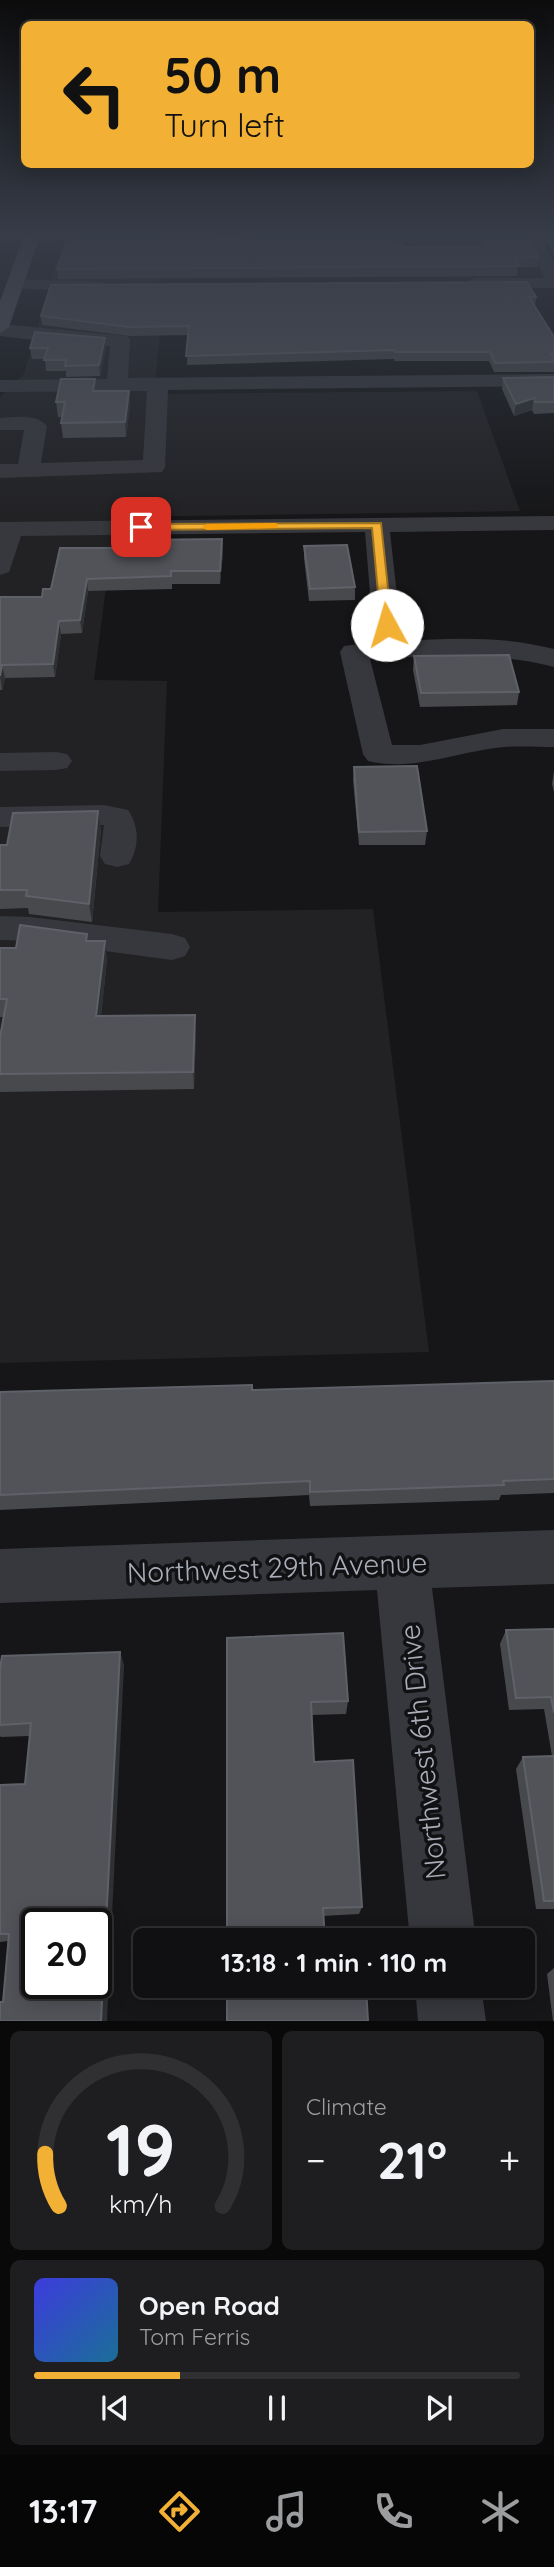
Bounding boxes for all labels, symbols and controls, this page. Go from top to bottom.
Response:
text: 50 m [164,44,281,105]
icon: left [49,49,140,140]
text: Turn left [164,105,285,145]
pin [111,497,171,557]
icon: arrive [122,508,160,546]
position arrow [350,588,424,662]
street label: Northwest 29th Avenue [126,1544,428,1590]
street label: Northwest 6th Drive [391,1623,453,1881]
speed limit sign: 20 [21,1908,112,1999]
text: 13:18 · 1 min · 110 m [221,1946,447,1979]
text: Climate [306,2092,387,2121]
text: 19 [106,2104,176,2195]
text: 21° [377,2127,447,2192]
text: − [306,2136,326,2184]
text: + [499,2136,520,2184]
text: km/h [109,2188,173,2219]
text: Open Road [139,2289,280,2322]
text: Tom Ferris [139,2322,250,2351]
icon: previous [96,2389,134,2427]
icon: pause [258,2389,296,2427]
icon: next [420,2389,458,2427]
icon: directions [155,2487,204,2536]
icon: music [262,2487,311,2536]
icon: phone [369,2487,418,2536]
icon: climate [476,2487,525,2536]
text: 13:17 [29,2491,97,2531]

